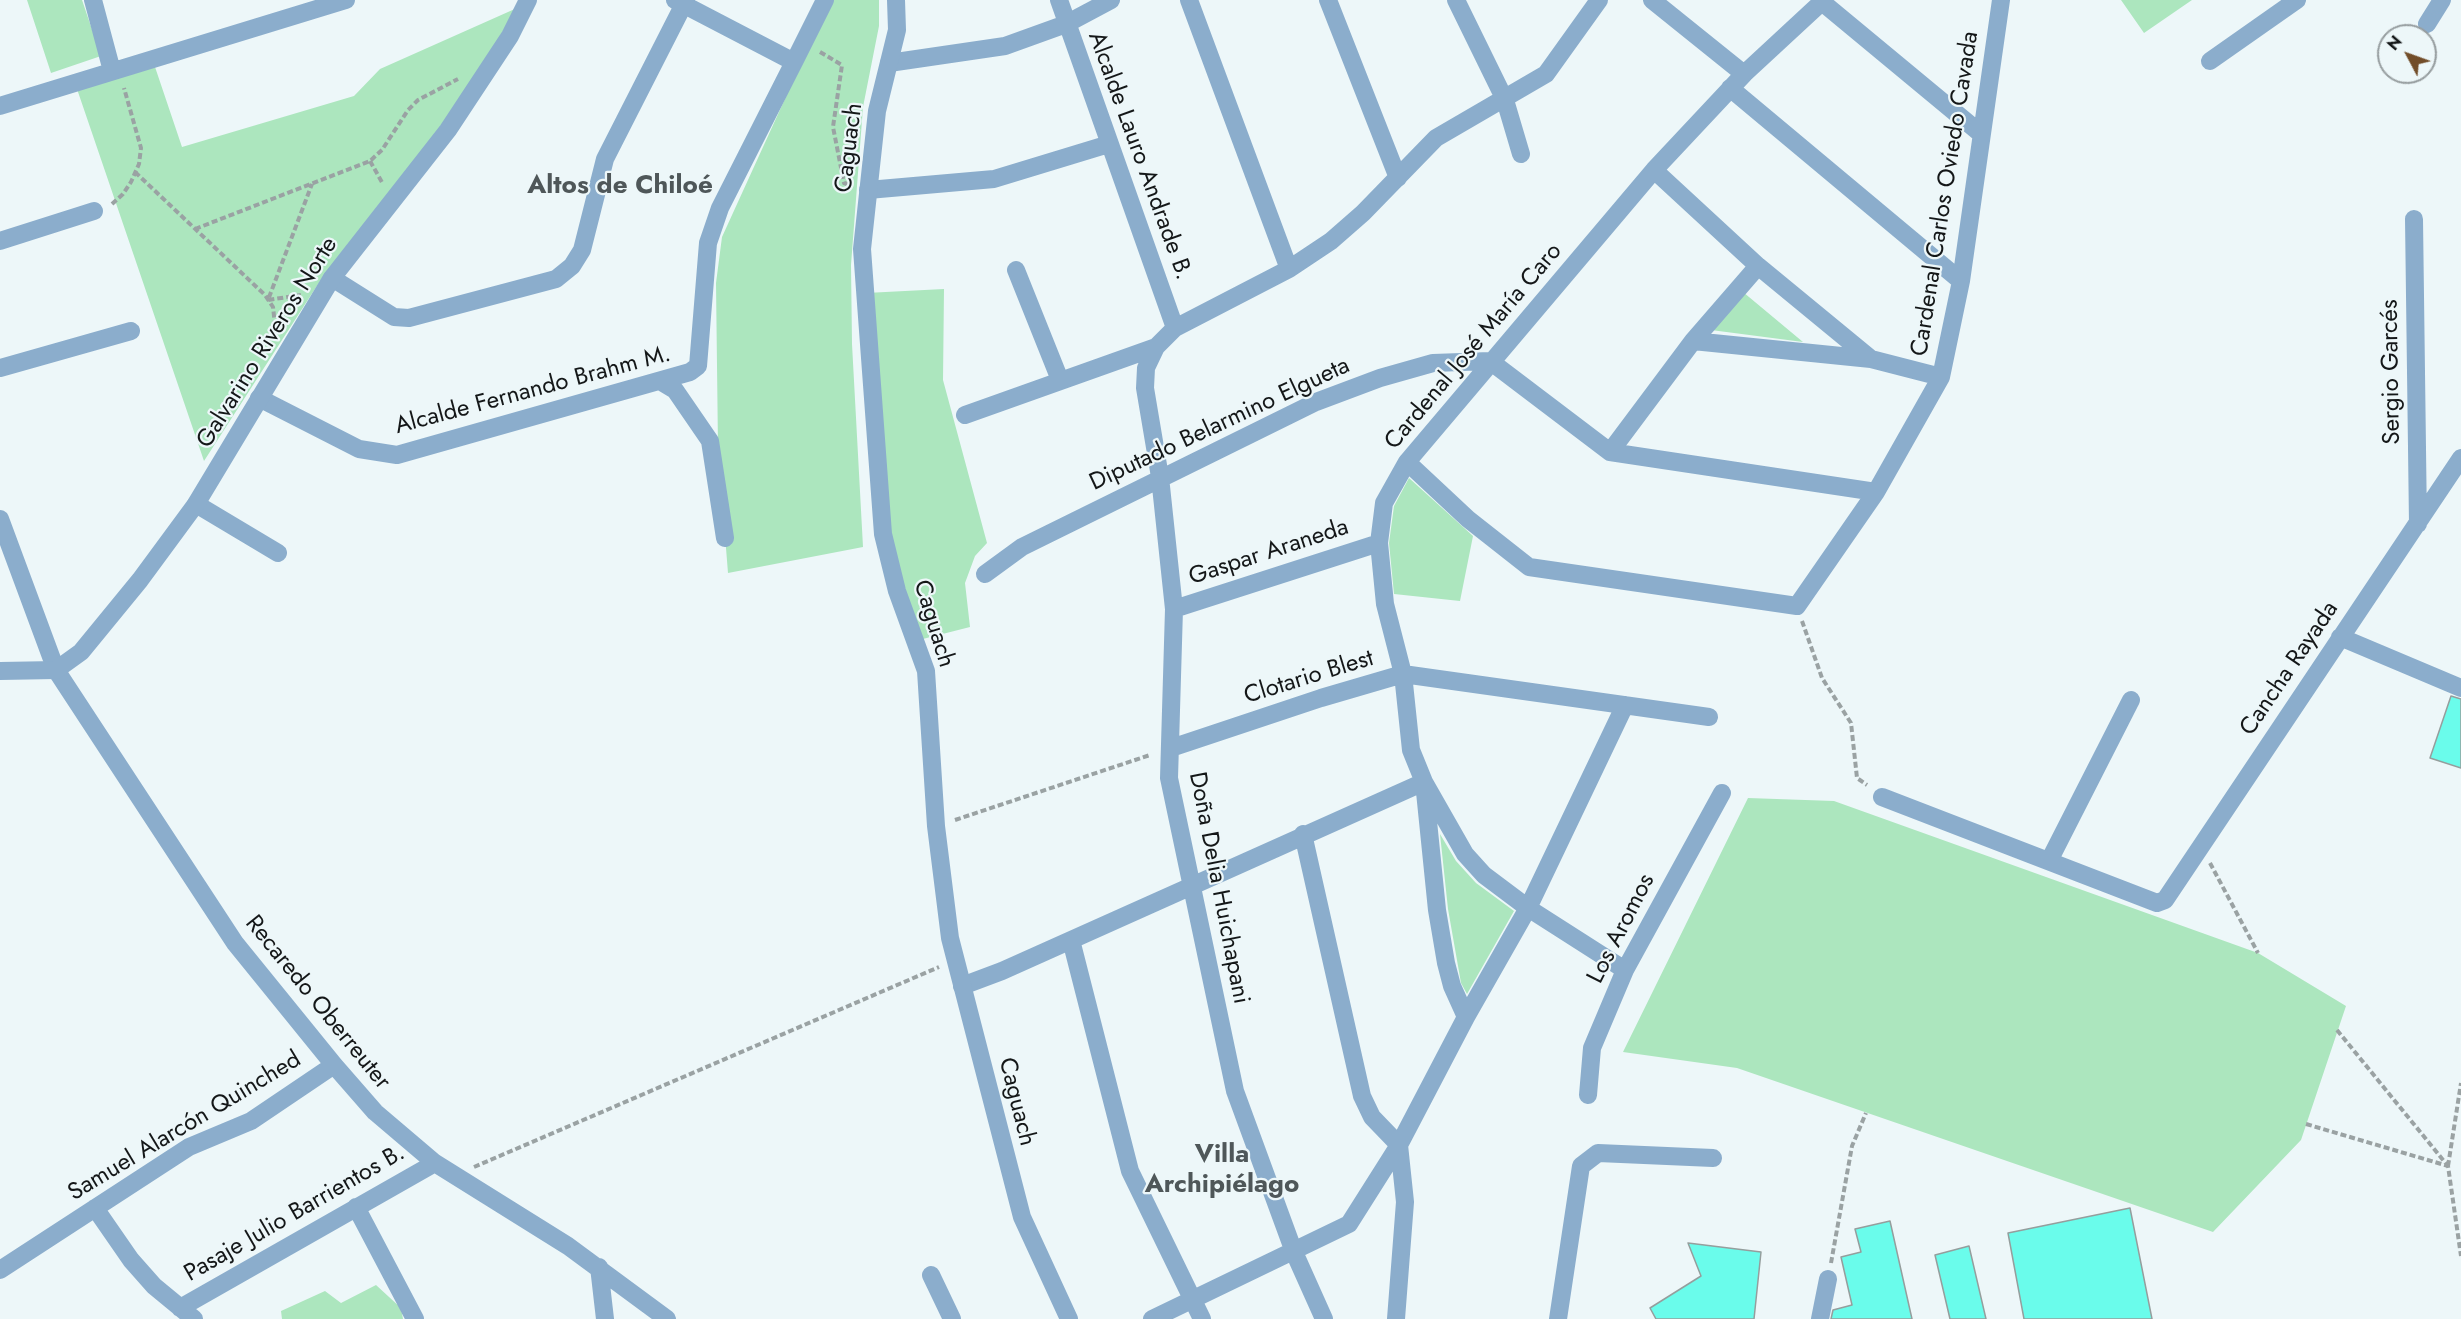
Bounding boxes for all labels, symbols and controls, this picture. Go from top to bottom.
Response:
north arrow [2377,24,2437,84]
street label: Alcalde Lauro Andrade B. [1081,28,1197,284]
street label: Cardenal Carlos Oviedo Cavada [1906,30,1986,358]
text: N [2382,31,2407,56]
street label: Caguach [830,102,870,194]
district label: Altos de Chiloé [527,171,713,203]
street label: Galvarino Riveros Norte [191,232,345,454]
street label: Cardenal José María Caro [1379,238,1569,456]
street label: Sergio Garcés [2376,299,2408,445]
street label: Alcalde Fernando Brahm M. [392,340,674,442]
street label: Diputado Belarmino Elgueta [1085,352,1355,498]
street label: Gaspar Araneda [1185,514,1353,592]
street label: Caguach [906,577,960,671]
street label: Cancha Rayada [2235,596,2345,742]
street label: Clotario Blest [1241,645,1377,711]
street label: Doña Delia Huichapani [1181,770,1255,1006]
street label: Los Aromos [1582,869,1662,989]
street label: Recaredo Oberreuter [238,910,396,1096]
street label: Samuel Alarcón Quinched [63,1046,307,1208]
street label: Caguach [991,1055,1041,1149]
street label: Pasaje Julio Barrientos B. [180,1139,410,1289]
district label: Villa Archipiélago [1145,1140,1299,1202]

